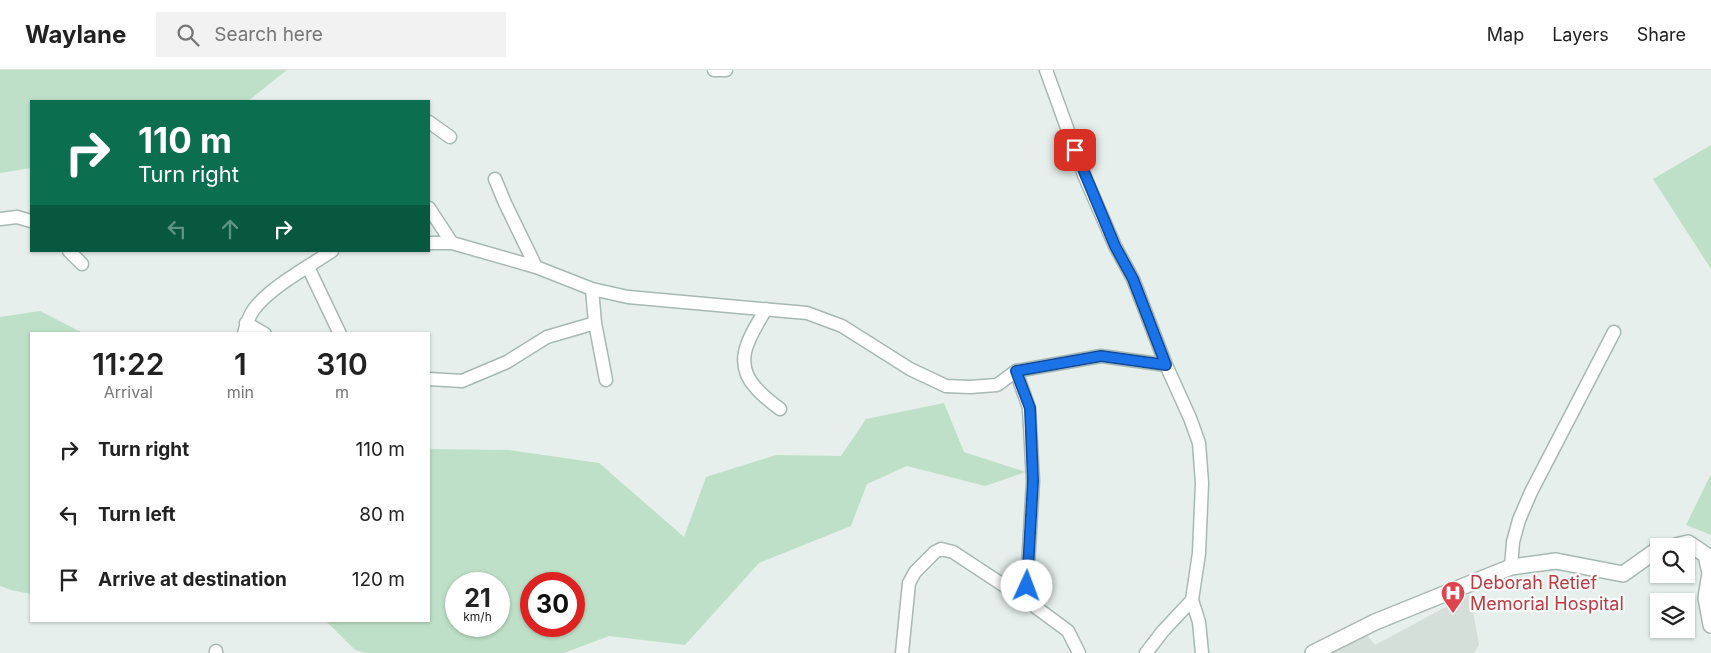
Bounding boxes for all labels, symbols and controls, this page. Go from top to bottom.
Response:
search box [156,12,506,57]
text: Waylane [25,20,126,49]
icon: search [174,21,202,49]
text: Search here [214,23,323,46]
text: Map [1487,24,1524,45]
text: Layers [1552,24,1609,45]
text: Share [1637,24,1686,45]
text: 110 m [138,119,232,161]
icon: right [55,120,120,185]
pin [1054,129,1096,171]
icon: arrive [1061,136,1089,164]
text: Turn right [138,161,239,187]
icon: left [163,215,191,243]
icon: ahead [216,215,244,243]
icon: right [269,215,297,243]
text: 11:22 [92,346,165,382]
text: 1 [234,346,247,382]
text: 310 [316,346,368,382]
text: Arrival [104,382,153,402]
text: min [227,382,254,402]
text: m [335,382,349,402]
icon: right [55,436,83,464]
text: Turn right [98,438,189,461]
text: 110 m [356,438,405,461]
icon: left [55,501,83,529]
text: Turn left [98,503,176,526]
text: 80 m [359,503,405,526]
map controls [1650,538,1695,638]
button: search [1650,538,1695,583]
position arrow [1000,559,1052,611]
icon: arrive [55,566,83,594]
text: Arrive at destination [98,568,287,591]
text: 120 m [352,568,405,591]
speed limit sign: 30 [520,572,585,637]
place label: Deborah Retief Memorial Hospital [1470,572,1624,614]
hospital icon: Deborah Retief Memorial Hospital [1440,580,1466,614]
text: 21 [464,583,491,613]
button: layers [1650,593,1695,638]
text: km/h [463,609,492,624]

